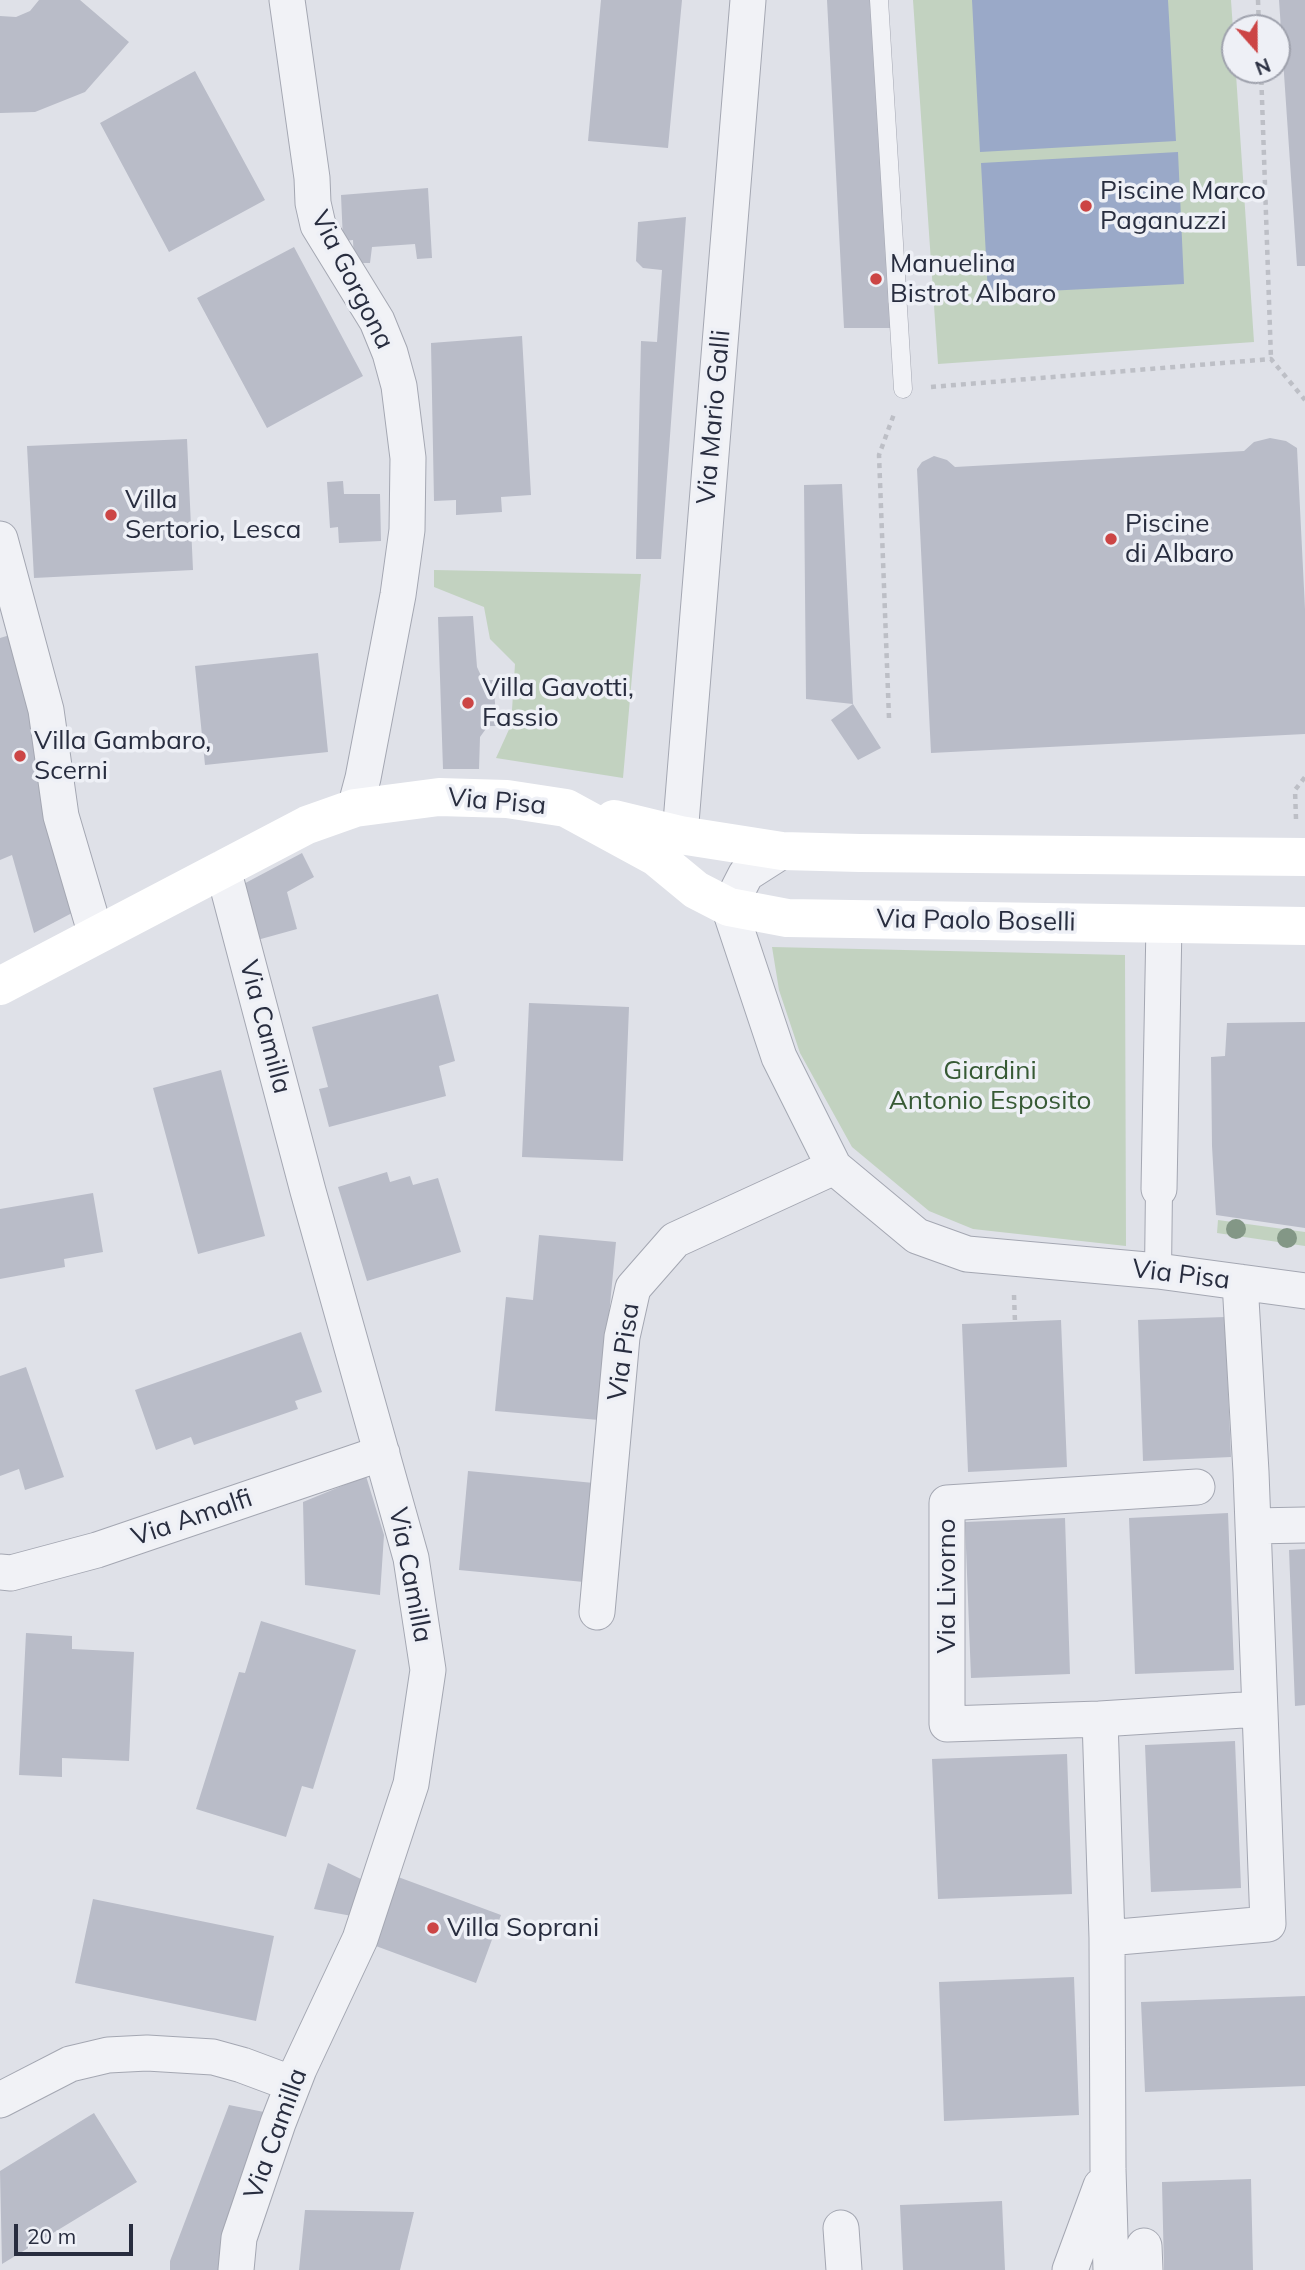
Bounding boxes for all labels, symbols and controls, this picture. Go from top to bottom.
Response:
north arrow [1221,14,1291,84]
text: N [1252,53,1274,81]
place label: Piscine Marco Paganuzzi [1100,175,1266,236]
marker: Piscine Marco Paganuzzi [1078,198,1094,214]
street label: Via Gorgona [304,206,400,354]
place label: Manuelina Bistrot Albaro [890,248,1056,310]
marker: Manuelina Bistrot Albaro [868,271,884,287]
street label: Via Mario Galli [691,328,737,506]
place label: Villa Sertorio, Lesca [125,484,301,546]
marker: Villa Sertorio, Lesca [103,507,119,523]
place label: Piscine di Albaro [1125,508,1234,570]
marker: Piscine di Albaro [1103,531,1119,547]
place label: Villa Gavotti, Fassio [482,672,634,734]
marker: Villa Gavotti, Fassio [460,695,476,711]
place label: Villa Gambaro, Scerni [34,725,211,786]
marker: Villa Gambaro, Scerni [12,748,28,764]
street label: Via Pisa [447,782,547,822]
street label: Via Paolo Boselli [876,904,1076,938]
street label: Via Camilla [232,957,298,1097]
park label: Giardini Antonio Esposito [889,1055,1091,1116]
street label: Via Pisa [1130,1254,1232,1296]
street label: Via Pisa [602,1301,646,1403]
street label: Via Amalfi [128,1483,256,1553]
street label: Via Camilla [382,1505,438,1645]
street label: Via Livorno [931,1518,963,1654]
place label: Villa Soprani [447,1912,599,1944]
marker: Villa Soprani [425,1920,441,1936]
street label: Via Camilla [238,2064,314,2204]
scale bar [18,2210,136,2254]
text: 20 m [27,2223,76,2249]

